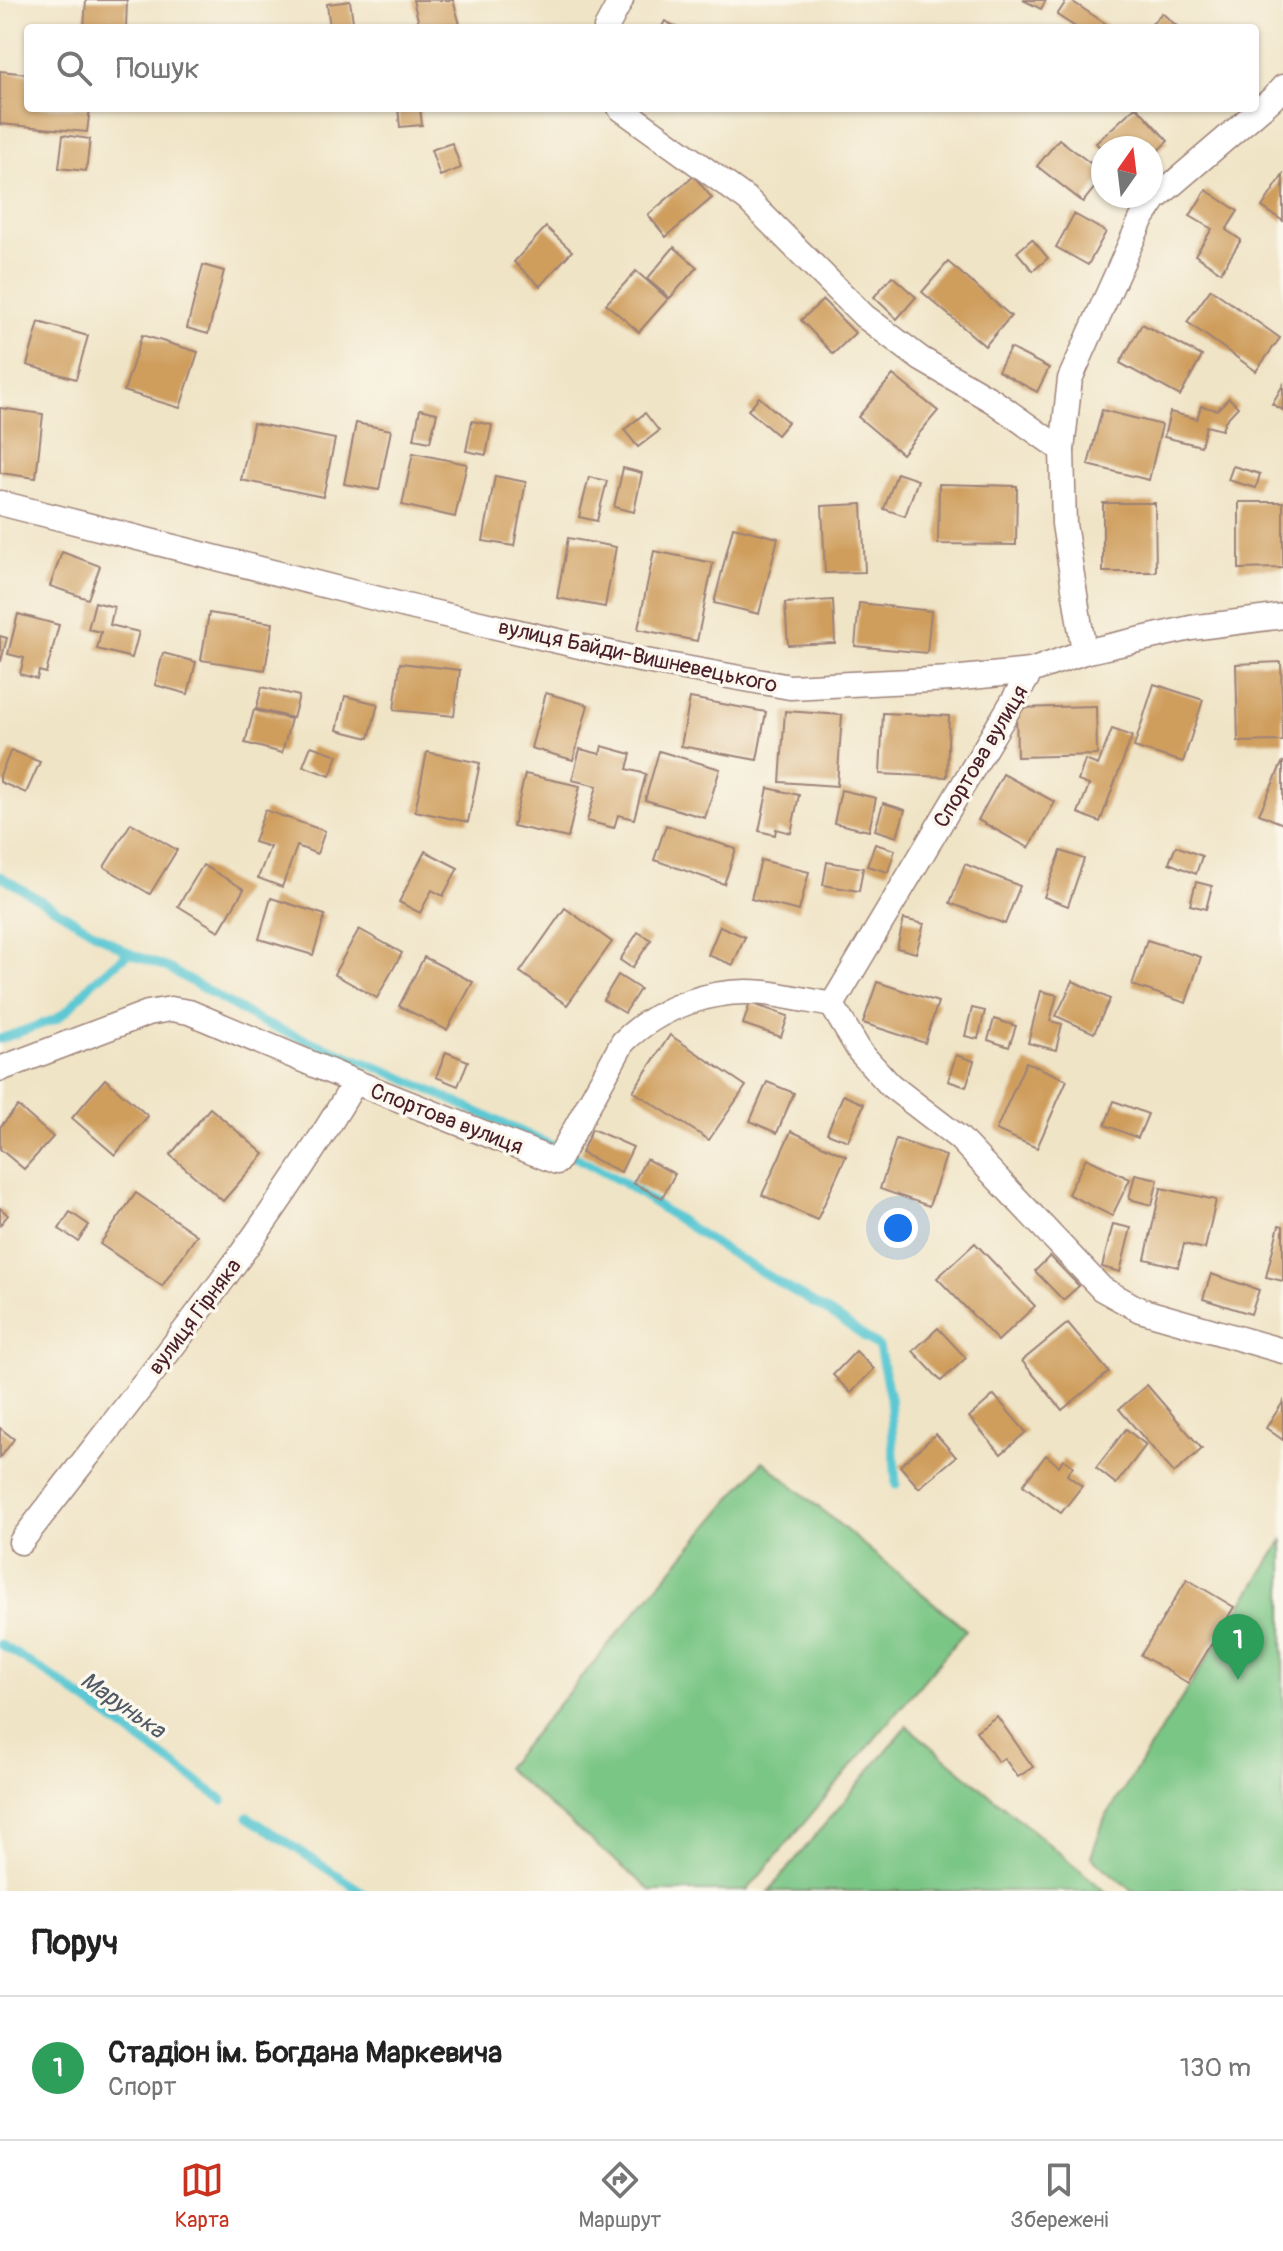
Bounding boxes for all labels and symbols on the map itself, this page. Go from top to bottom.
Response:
north arrow [1091,136,1163,208]
street label: вулиця Байди-Вишневецького [496,613,780,699]
street label: Спортова вулиця [927,680,1034,833]
street label: Спортова вулиця [366,1077,527,1161]
your location [878,1208,918,1248]
street label: вулиця Гірняка [142,1253,248,1380]
pin: 1 [1212,1614,1264,1680]
water label: Марунька [75,1666,172,1746]

